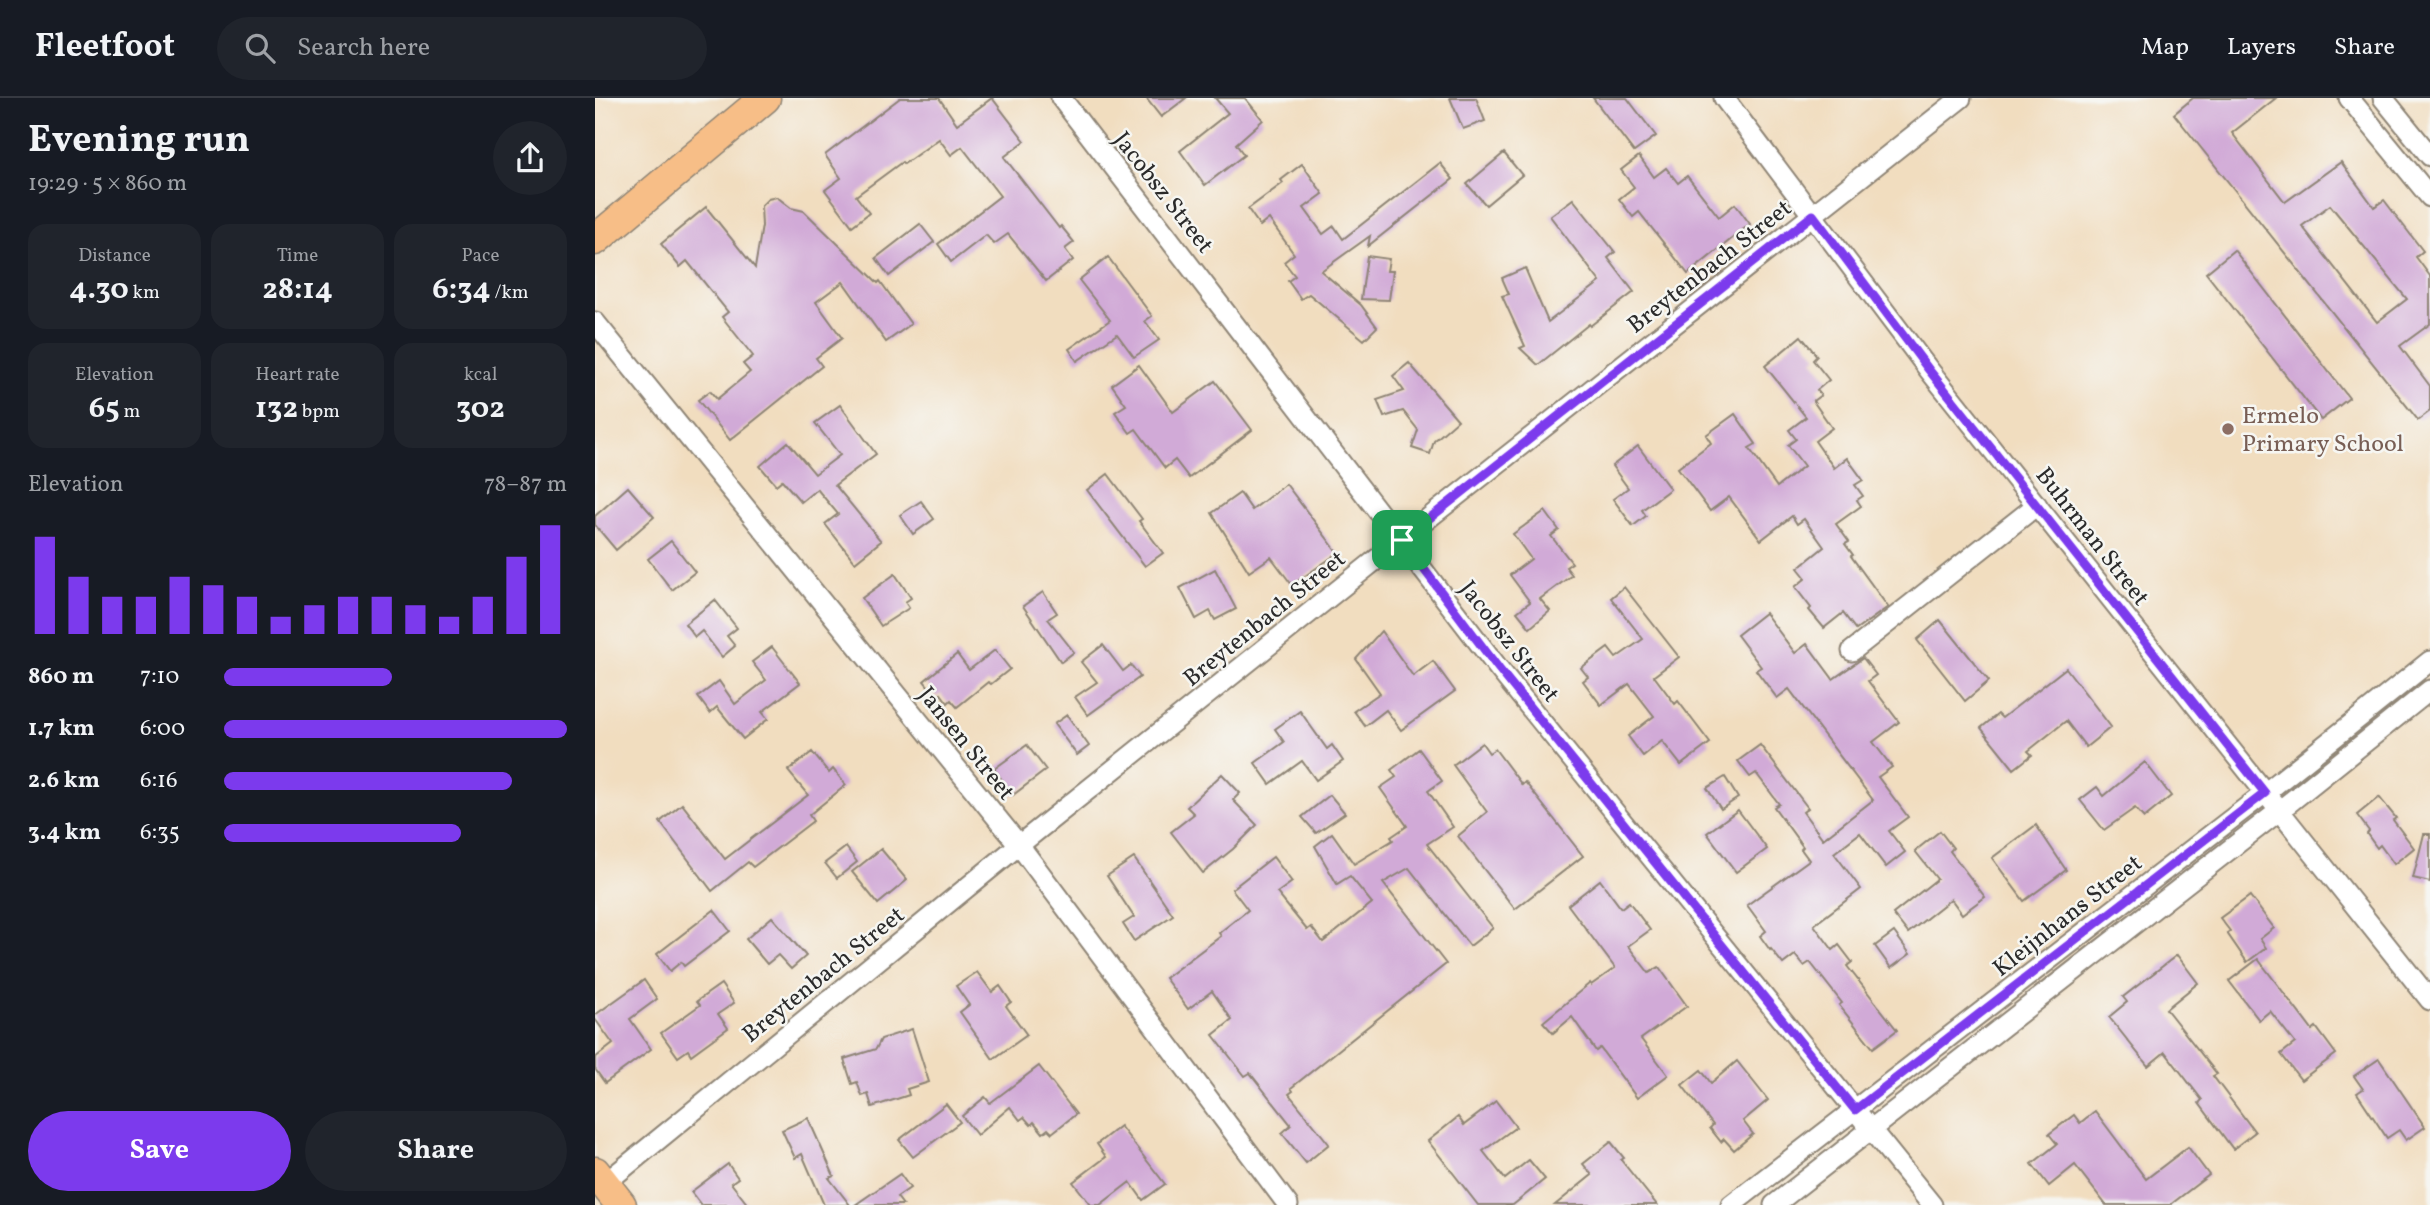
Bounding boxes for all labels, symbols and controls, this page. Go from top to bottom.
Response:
search box [217,17,707,80]
text: Fleetfoot [35,25,175,71]
icon: search [241,29,279,67]
text: Search here [297,30,430,66]
text: Map [2141,31,2189,65]
text: Layers [2227,31,2296,65]
text: Share [2334,31,2395,65]
text: Evening run [28,115,250,168]
button: share [493,121,567,195]
street label: Jacobsz Street [1104,125,1221,261]
text: 19:29 · 5 × 860 m [28,168,187,200]
street label: Breytenbach Street [1621,193,1800,343]
text: Distance [78,243,151,269]
text: Time [277,243,318,269]
text: Pace [461,243,500,269]
text: 4.30 [69,269,129,311]
text: 28:14 [262,269,333,311]
text: 6:34 [432,269,491,311]
text: km [129,280,160,306]
text: /km [491,280,529,306]
text: Elevation [75,362,154,388]
text: Heart rate [256,362,339,388]
text: kcal [464,362,497,388]
text: 65 [89,388,120,430]
text: 132 [255,388,298,430]
text: 302 [456,388,505,430]
text: m [120,399,140,425]
text: bpm [298,399,340,425]
place label: Ermelo Primary School [2242,400,2404,462]
marker: Ermelo Primary School [2220,421,2236,437]
street label: Buhrman Street [2026,461,2157,614]
text: Elevation [28,469,124,501]
text: 78–87 m [484,469,567,501]
pin [1372,510,1432,570]
icon: arrive [1383,521,1421,559]
street label: Breytenbach Street [1177,543,1354,696]
street label: Jacobsz Street [1450,574,1567,710]
text: 860 m [28,661,94,693]
text: 7:10 [140,661,179,693]
street label: Jansen Street [909,680,1022,809]
text: 1.7 km [28,713,95,745]
text: 6:00 [140,713,185,745]
text: 2.6 km [28,765,100,797]
text: 6:16 [140,765,178,797]
text: 3.4 km [28,817,101,849]
text: 6:35 [140,817,180,849]
street label: Kleijnhans Street [1986,847,2150,986]
street label: Breytenbach Street [736,899,913,1052]
button: Save [28,1111,291,1191]
button: Share [305,1111,567,1191]

